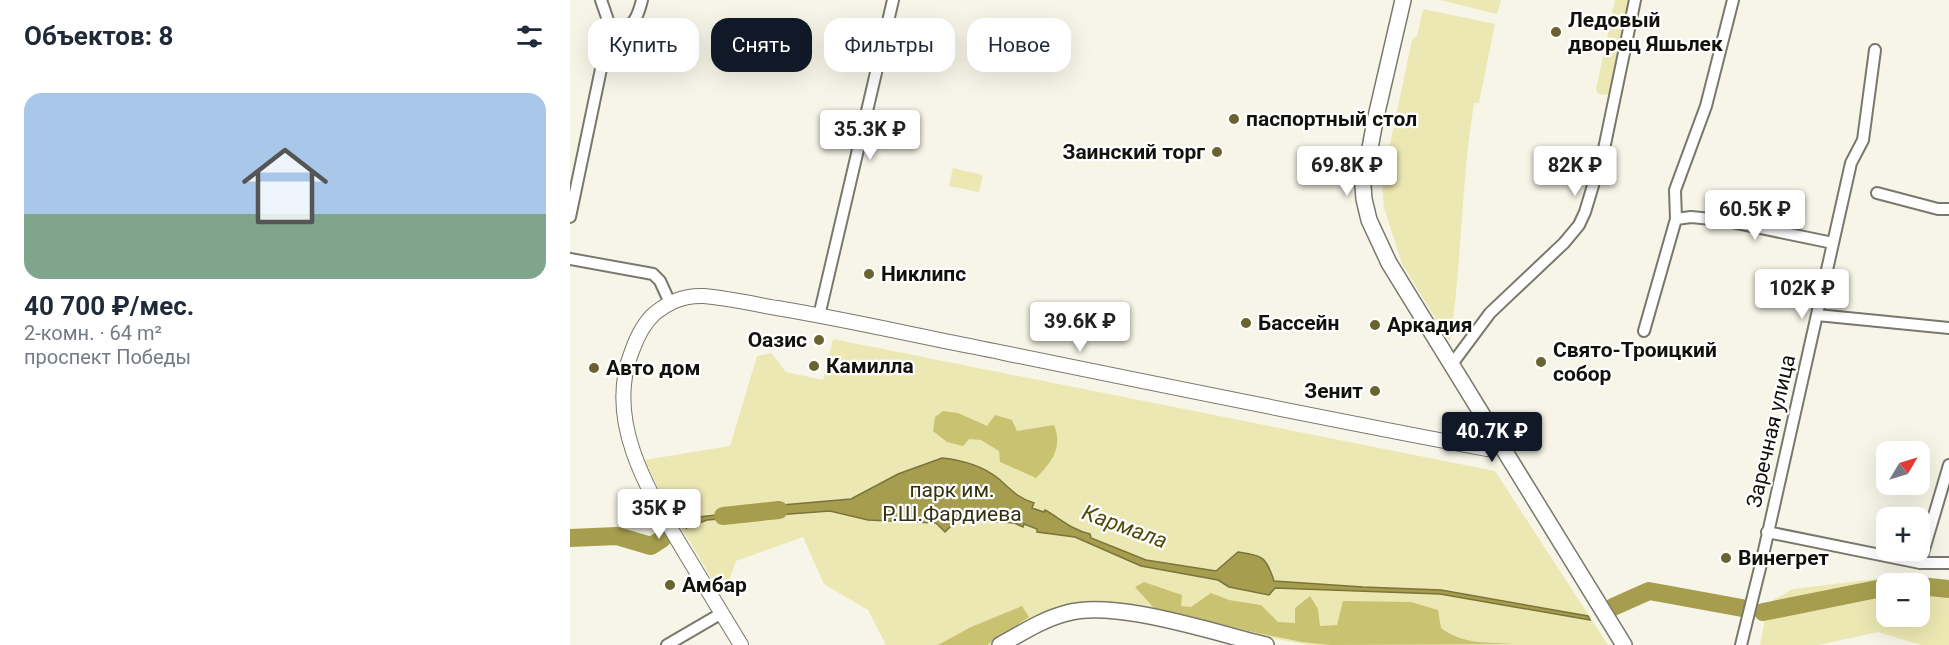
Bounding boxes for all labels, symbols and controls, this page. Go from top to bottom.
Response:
place label: Ледовый дворец Яшьлек [1568,8,1723,56]
chip: Купить [588,18,699,72]
chip: Снять [711,18,812,72]
chip: Фильтры [824,18,955,72]
chip: Новое [967,18,1071,72]
icon: filters [513,20,546,53]
text: Объектов: 8 [24,21,173,51]
marker: Ледовый дворец Яшьлек [1549,25,1563,39]
place label: паспортный стол [1246,107,1417,131]
pin: 35.3K ₽ [815,110,925,161]
marker: паспортный стол [1227,112,1241,126]
text: 35.3K ₽ [834,117,906,141]
icon: home [231,132,339,240]
place label: Заинский торг [1062,140,1205,164]
marker: Заинский торг [1210,145,1224,159]
pin: 69.8K ₽ [1292,146,1402,197]
pin: 82K ₽ [1533,146,1617,197]
text: 69.8K ₽ [1311,153,1383,177]
text: 82K ₽ [1548,153,1602,177]
pin: 60.5K ₽ [1700,190,1810,241]
text: 60.5K ₽ [1719,197,1791,221]
place label: Никлипс [881,262,966,286]
marker: Никлипс [862,267,876,281]
pin: 102K ₽ [1753,269,1851,320]
text: 102K ₽ [1769,276,1835,300]
text: 40 700 ₽/мес. [24,291,194,321]
pin: 39.6K ₽ [1025,302,1135,353]
text: 39.6K ₽ [1044,309,1116,333]
place label: Бассейн [1258,311,1339,335]
place label: Аркадия [1387,313,1472,337]
marker: Бассейн [1239,316,1253,330]
marker: Аркадия [1368,318,1382,332]
text: 2-комн. · 64 m² [24,321,162,345]
place label: Оазис [748,328,807,352]
marker: Оазис [812,333,826,347]
place label: Свято-Троицкий собор [1553,338,1717,386]
text: проспект Победы [24,345,191,369]
street label: Заречная улица [1742,352,1800,510]
place label: Камилла [826,354,914,378]
marker: Свято-Троицкий собор [1534,355,1548,369]
place label: Авто дом [606,356,700,380]
marker: Камилла [807,359,821,373]
marker: Авто дом [587,361,601,375]
place label: Зенит [1304,379,1363,403]
marker: Зенит [1368,384,1382,398]
pin: 40.7K ₽ [1437,412,1547,463]
text: 40.7K ₽ [1456,419,1528,443]
north arrow [1876,441,1930,495]
map controls [1876,441,1930,627]
park label: парк им. Р.Ш.Фардиева [882,478,1022,526]
pin: 35K ₽ [617,489,701,540]
text: 35K ₽ [632,496,686,520]
water label: Кармала [1079,500,1171,553]
button: + [1876,507,1930,561]
place label: Винегрет [1738,546,1829,570]
marker: Винегрет [1719,551,1733,565]
place label: Амбар [682,573,747,597]
button: − [1876,573,1930,627]
marker: Амбар [663,578,677,592]

